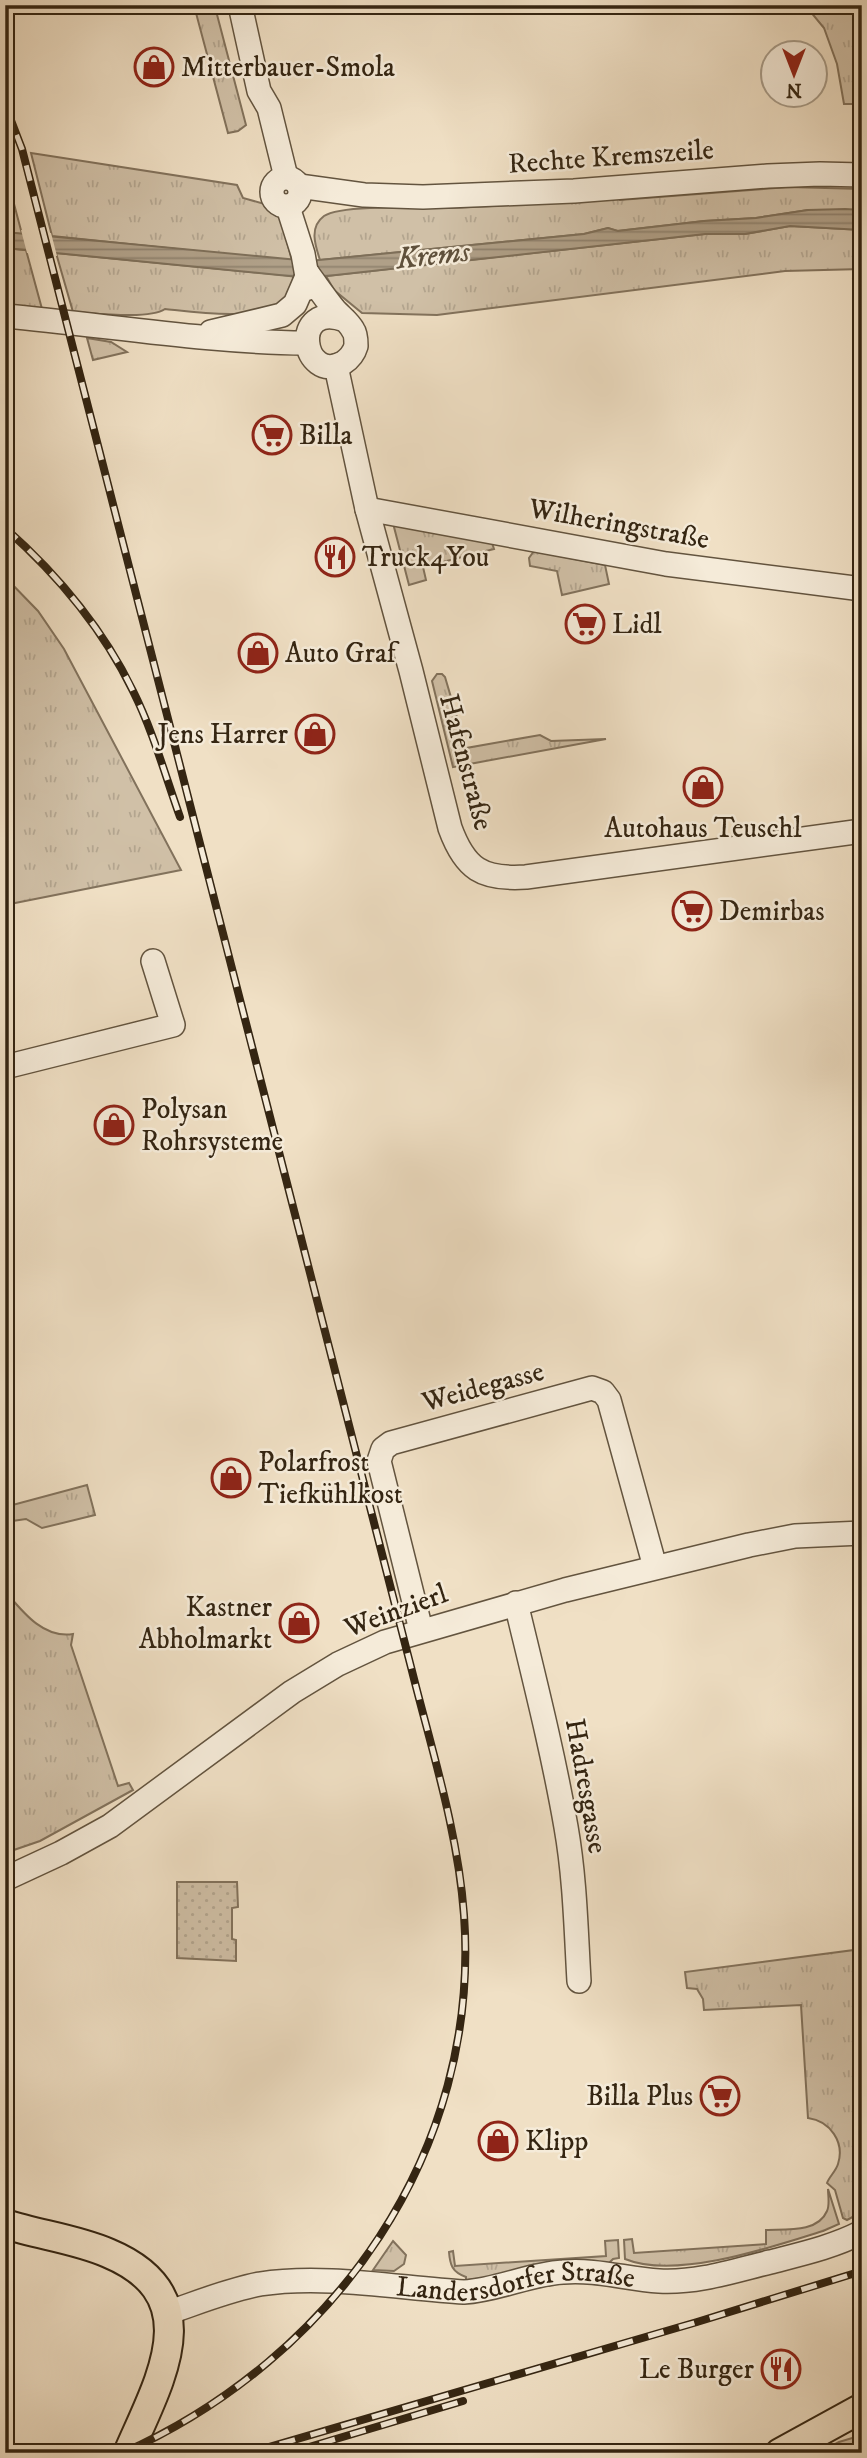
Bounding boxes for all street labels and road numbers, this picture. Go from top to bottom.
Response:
street label: Rechte Kremszeile [507,132,715,182]
street label: Wilheringstraße [525,491,712,557]
street label: Hafenstraße [431,690,501,834]
street label: Weidegasse [417,1354,548,1420]
street label: Weinzierl [339,1576,453,1646]
street label: Hadresgasse [557,1716,615,1856]
street label: Landersdorfer Straße [395,2254,638,2310]

